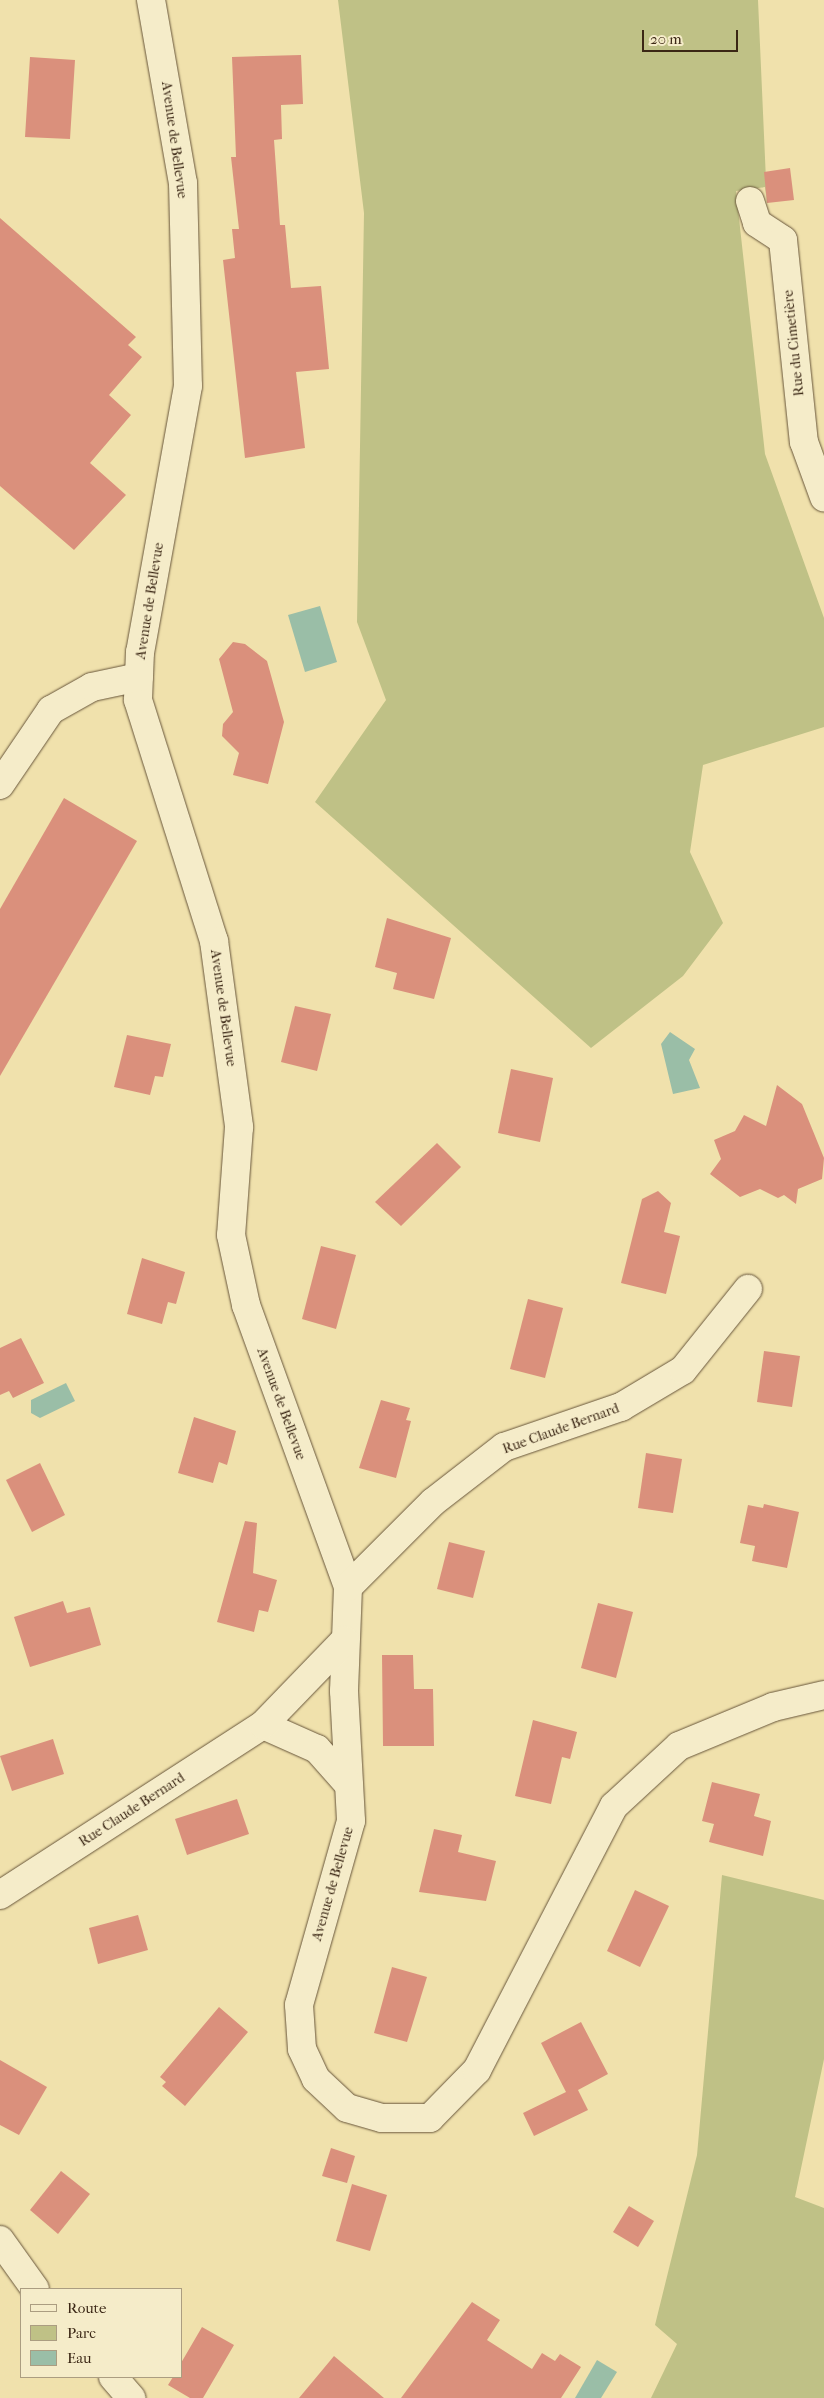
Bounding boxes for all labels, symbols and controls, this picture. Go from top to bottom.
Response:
scale bar [644,20,740,52]
text: 20 m [650,30,682,48]
street label: Avenue de Bellevue [157,80,191,200]
street label: Rue du Cimetière [780,289,808,397]
street label: Avenue de Bellevue [132,541,168,661]
street label: Avenue de Bellevue [206,948,240,1068]
street label: Avenue de Bellevue [253,1346,309,1462]
street label: Rue Claude Bernard [500,1400,622,1458]
street label: Rue Claude Bernard [76,1769,188,1851]
street label: Avenue de Bellevue [309,1825,357,1943]
legend [20,2288,182,2378]
text: Route [67,2299,106,2317]
text: Parc [67,2324,96,2342]
text: Eau [67,2349,92,2367]

